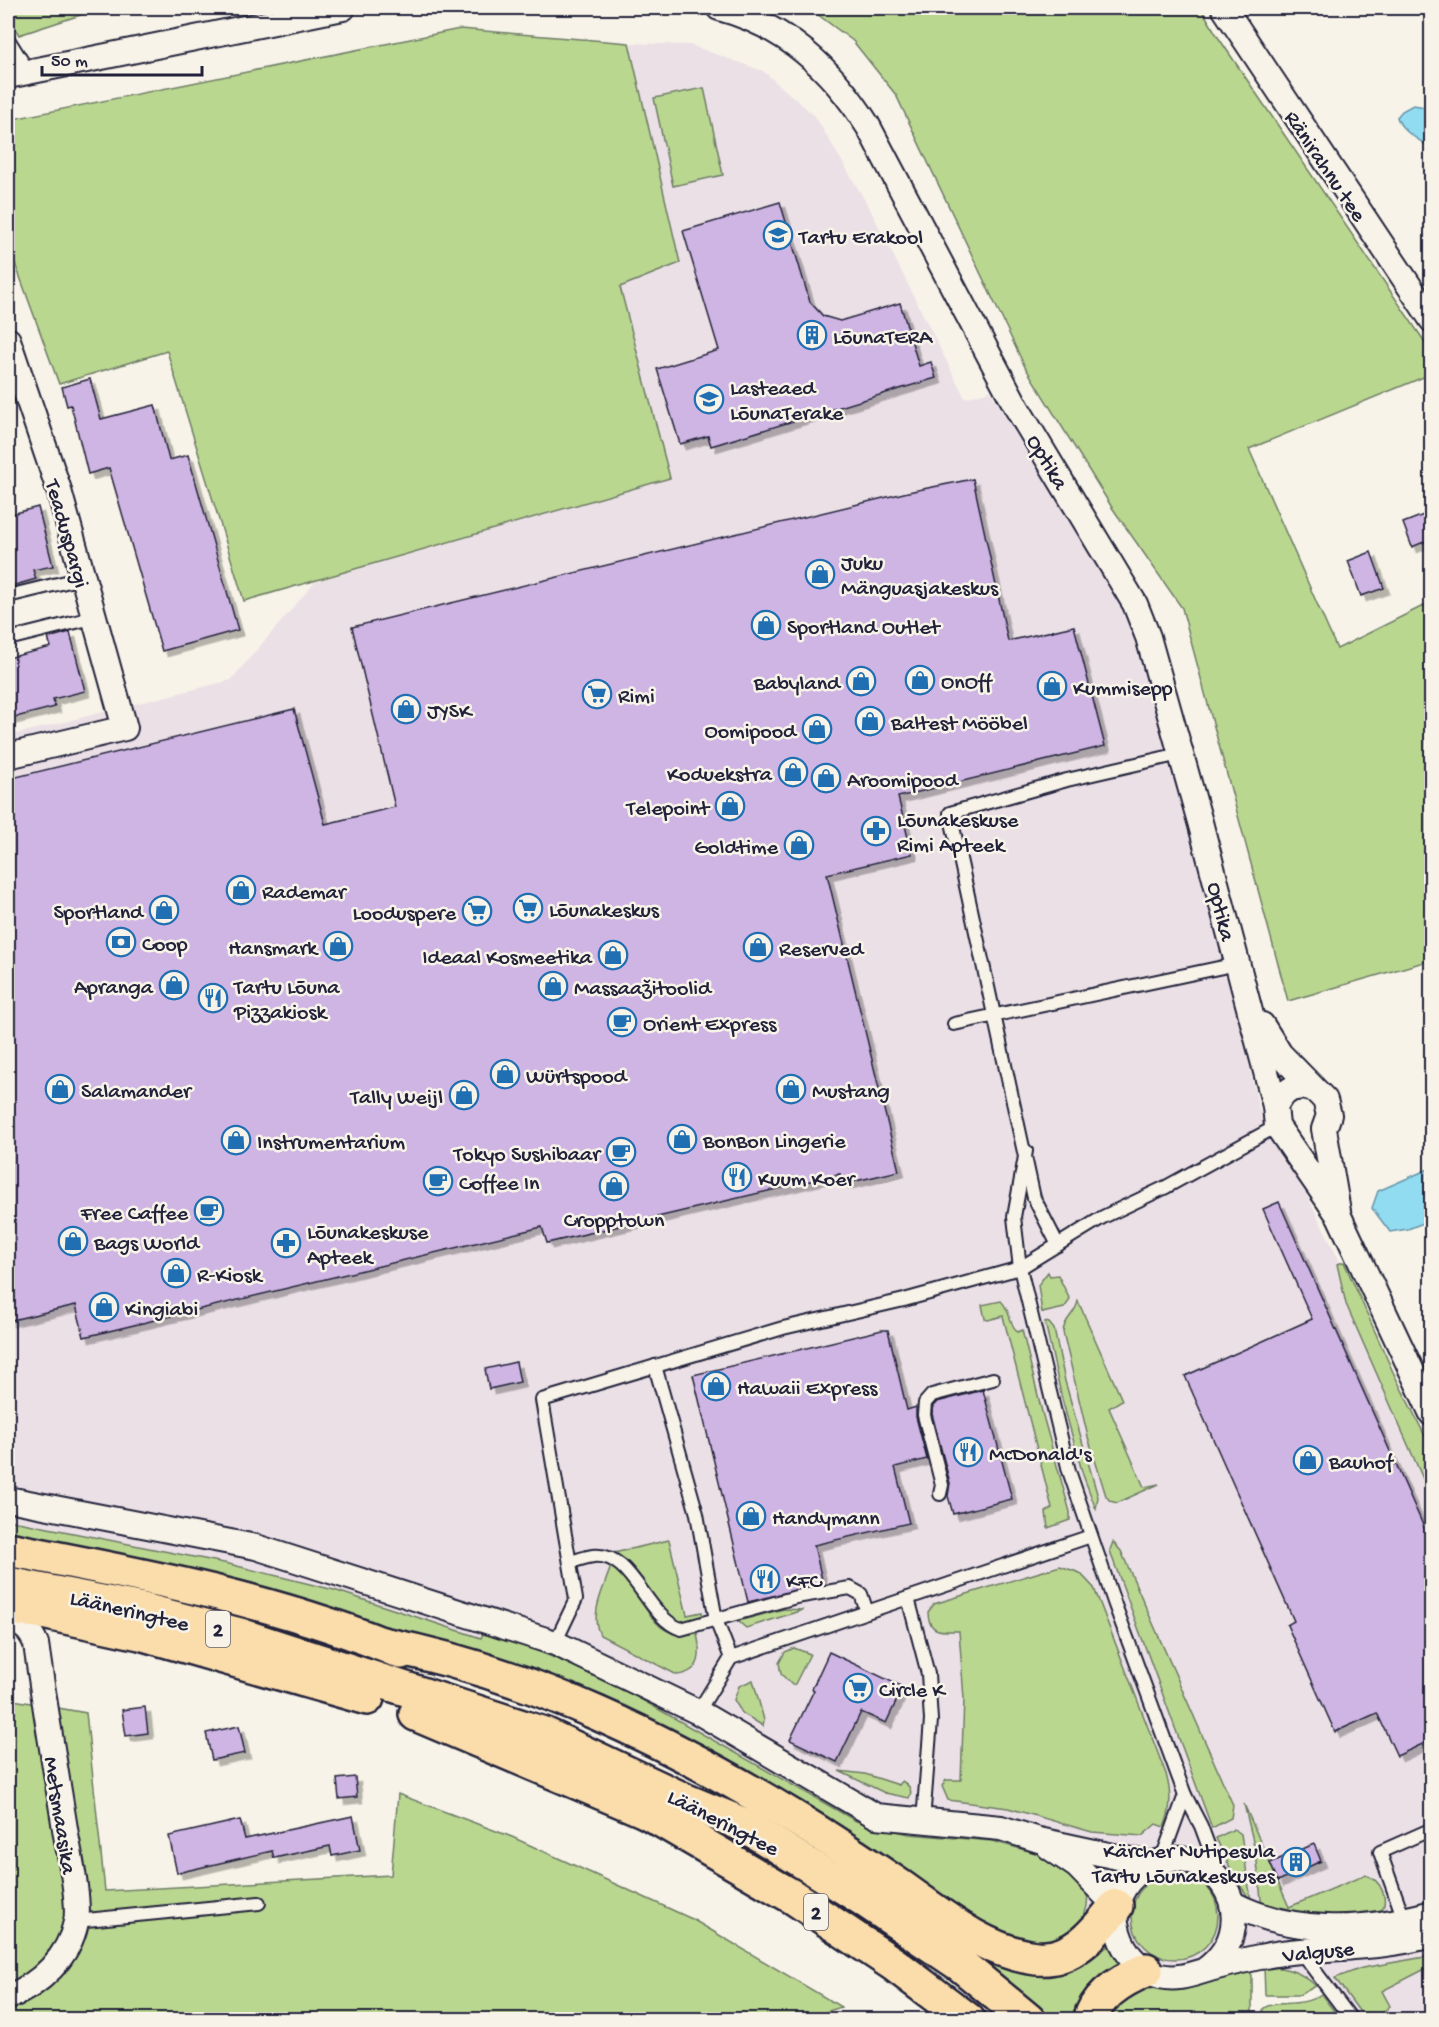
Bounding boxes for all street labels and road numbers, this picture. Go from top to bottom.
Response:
street label: Ränirahnu tee [1277,107,1371,228]
street label: Optika [1019,431,1073,496]
street label: Teaduspargi [37,475,93,591]
street label: Optika [1199,880,1239,945]
street label: Lääneringtee [67,1587,192,1639]
road number: 2 [206,1611,230,1647]
street label: Metsmaasika [36,1755,80,1877]
street label: Lääneringtee [662,1785,783,1864]
road number: 2 [804,1894,828,1930]
street label: Valguse [1280,1937,1356,1971]

